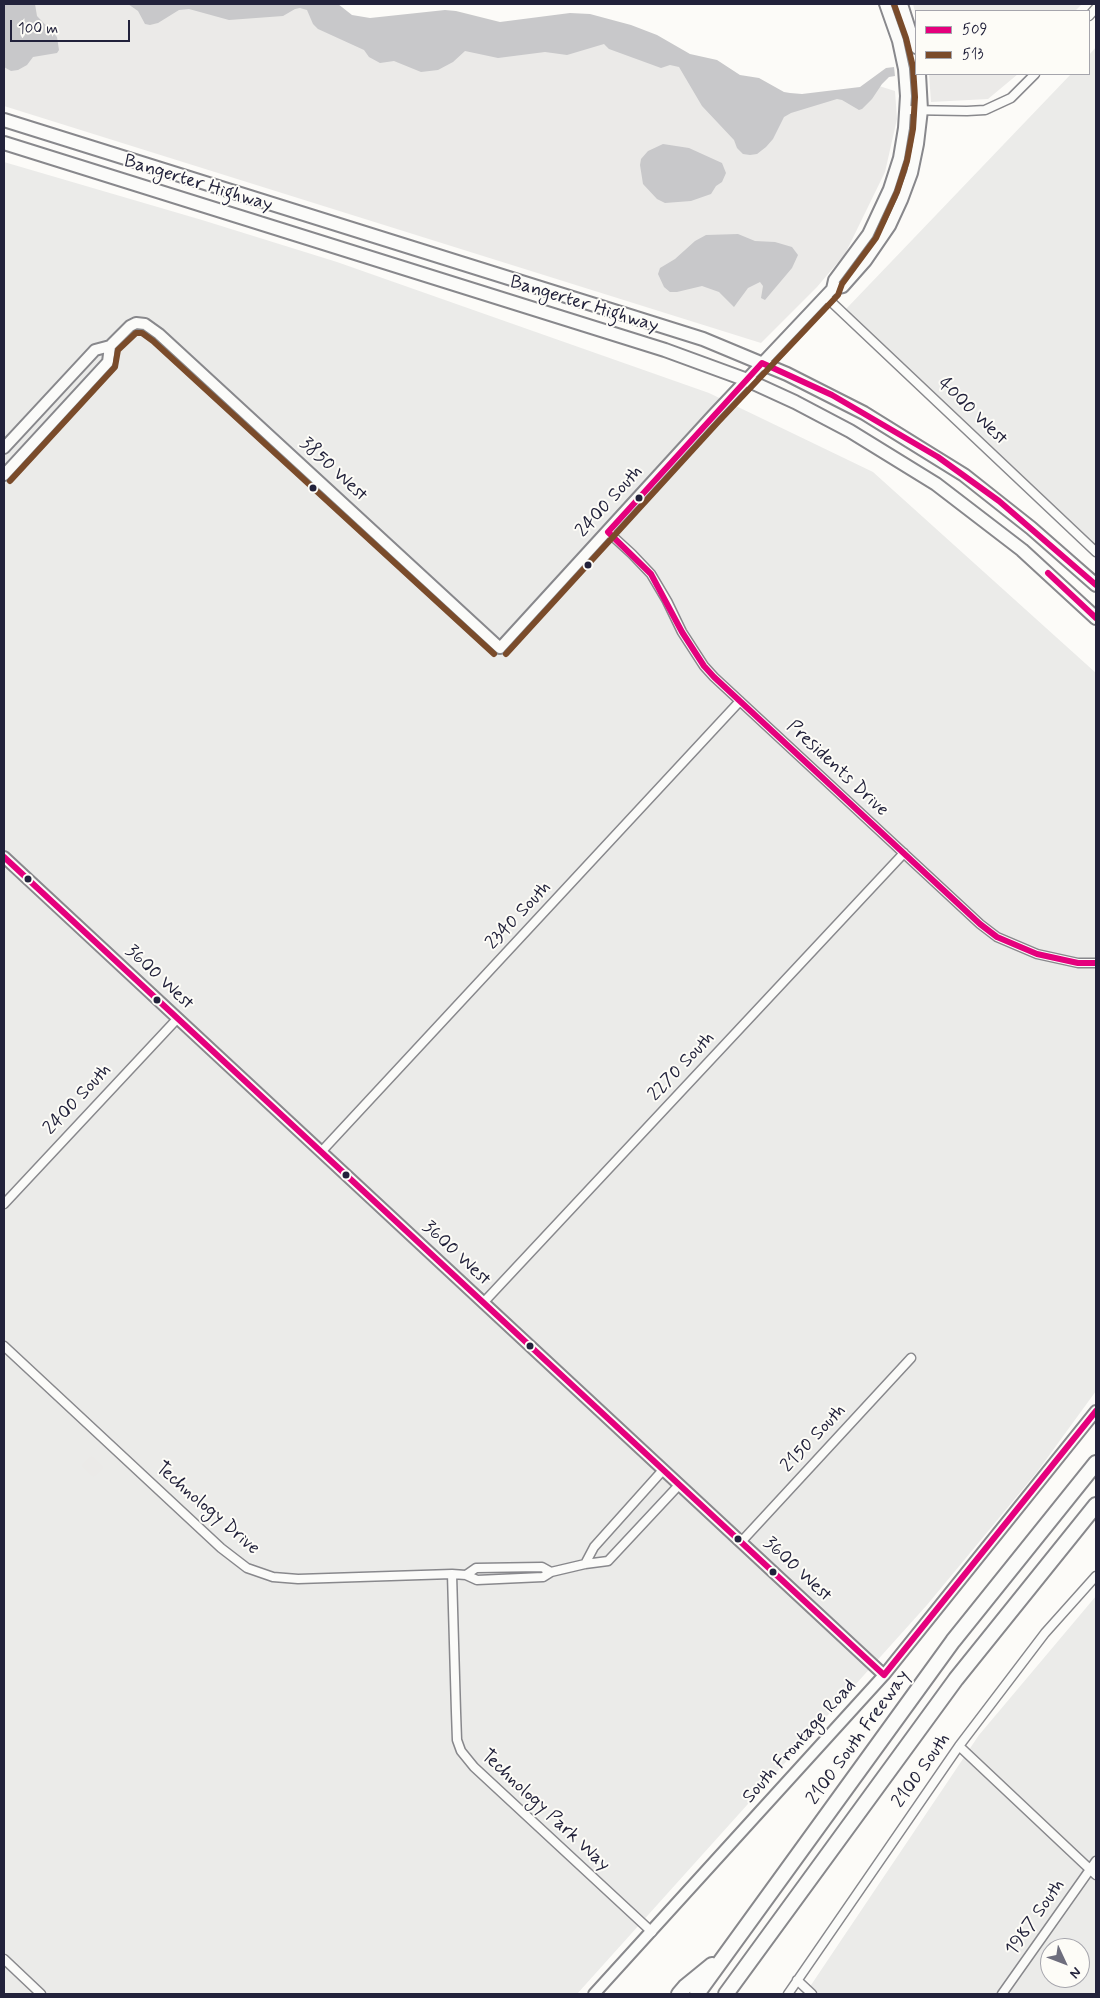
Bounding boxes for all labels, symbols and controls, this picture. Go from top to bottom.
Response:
scale bar [12,10,132,42]
legend [915,10,1090,75]
text: 100 m [18,19,58,39]
text: 509 [962,20,987,40]
text: 513 [962,45,984,65]
street label: Bangerter Highway [121,151,275,217]
street label: Bangerter Highway [507,272,661,338]
street label: 4000 West [932,373,1012,451]
street label: 3850 West [294,433,372,507]
street label: 2400 South [572,461,648,543]
unlabelled marker [308,483,318,493]
unlabelled marker [634,493,644,503]
unlabelled marker [583,560,593,570]
street label: Presidents Drive [781,716,893,822]
unlabelled marker [23,874,33,884]
street label: 2340 South [481,877,557,955]
street label: 3600 West [120,941,198,1015]
unlabelled marker [152,995,162,1005]
street label: 2270 South [644,1027,720,1107]
street label: 2400 South [39,1060,117,1140]
unlabelled marker [341,1170,351,1180]
street label: 3600 West [417,1217,495,1291]
unlabelled marker [525,1341,535,1351]
street label: 2150 South [777,1400,851,1478]
street label: Technology Drive [150,1457,264,1561]
street label: 3600 West [758,1533,836,1607]
unlabelled marker [733,1534,743,1544]
unlabelled marker [768,1567,778,1577]
street label: 2100 South Freeway [802,1666,916,1810]
street label: South Frontage Road [738,1675,862,1809]
street label: 2100 South [888,1729,956,1813]
street label: Technology Park Way [476,1745,614,1877]
street label: 1987 South [1001,1875,1071,1961]
north arrow [1040,1938,1090,1988]
text: N [1065,1963,1085,1982]

